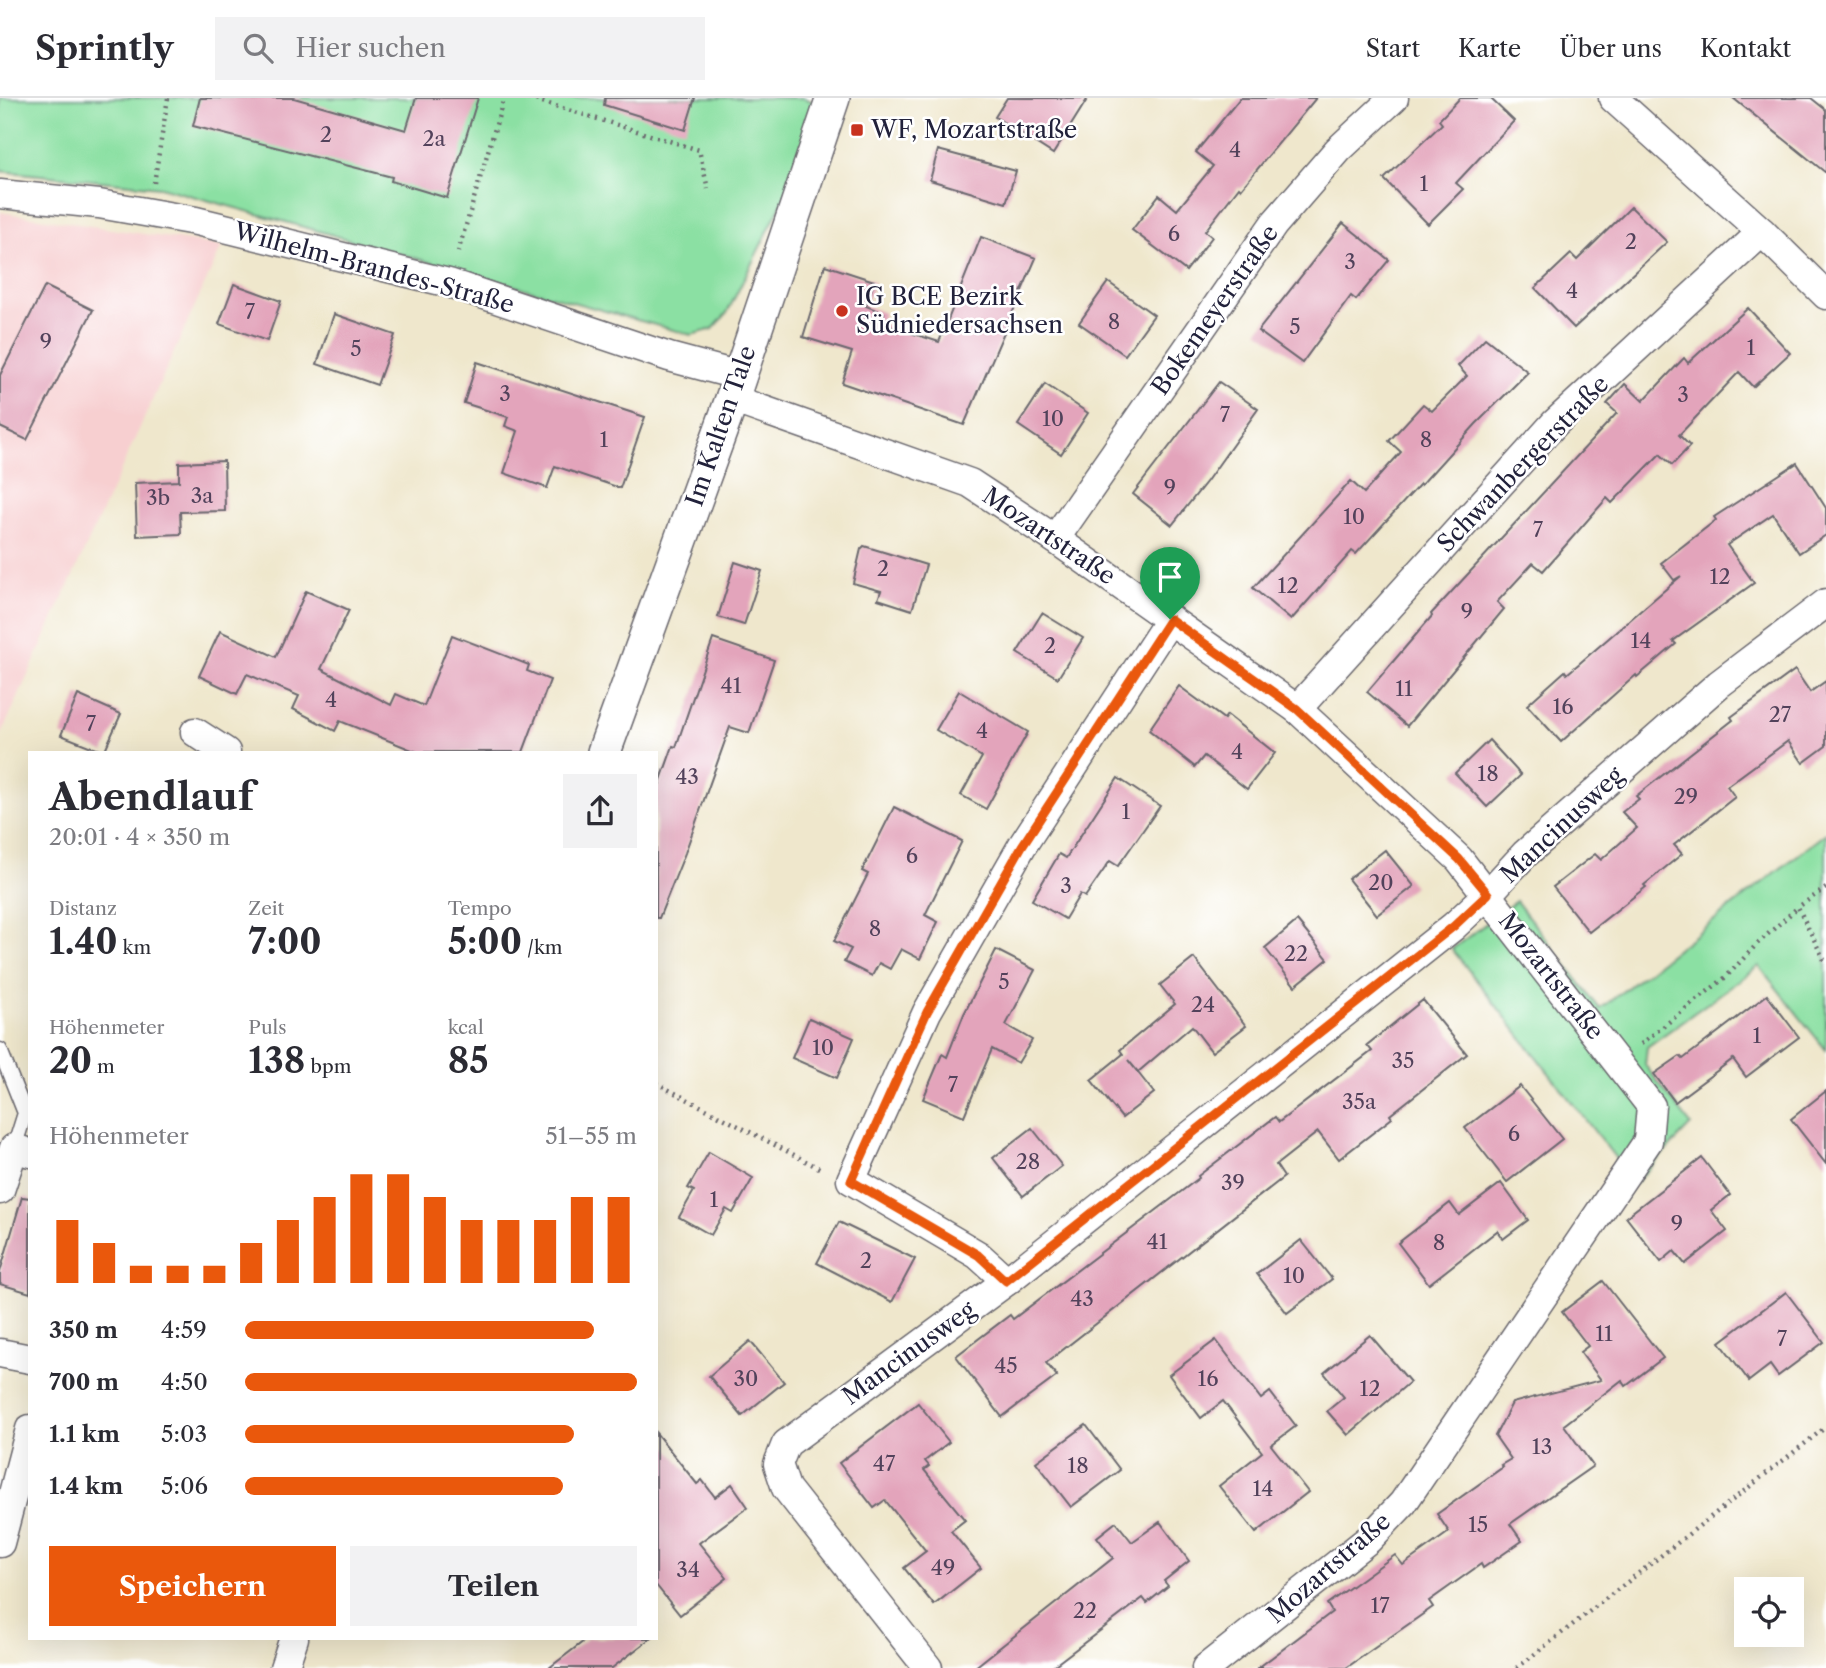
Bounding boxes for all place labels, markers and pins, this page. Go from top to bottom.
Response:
place label: WF, Mozartstraße [870,115,1077,144]
marker: WF, Mozartstraße [849,122,865,138]
place label: IG BCE Bezirk Südniedersachsen [856,282,1063,339]
marker: IG BCE Bezirk Südniedersachsen [834,303,850,319]
pin [1140,547,1200,619]

